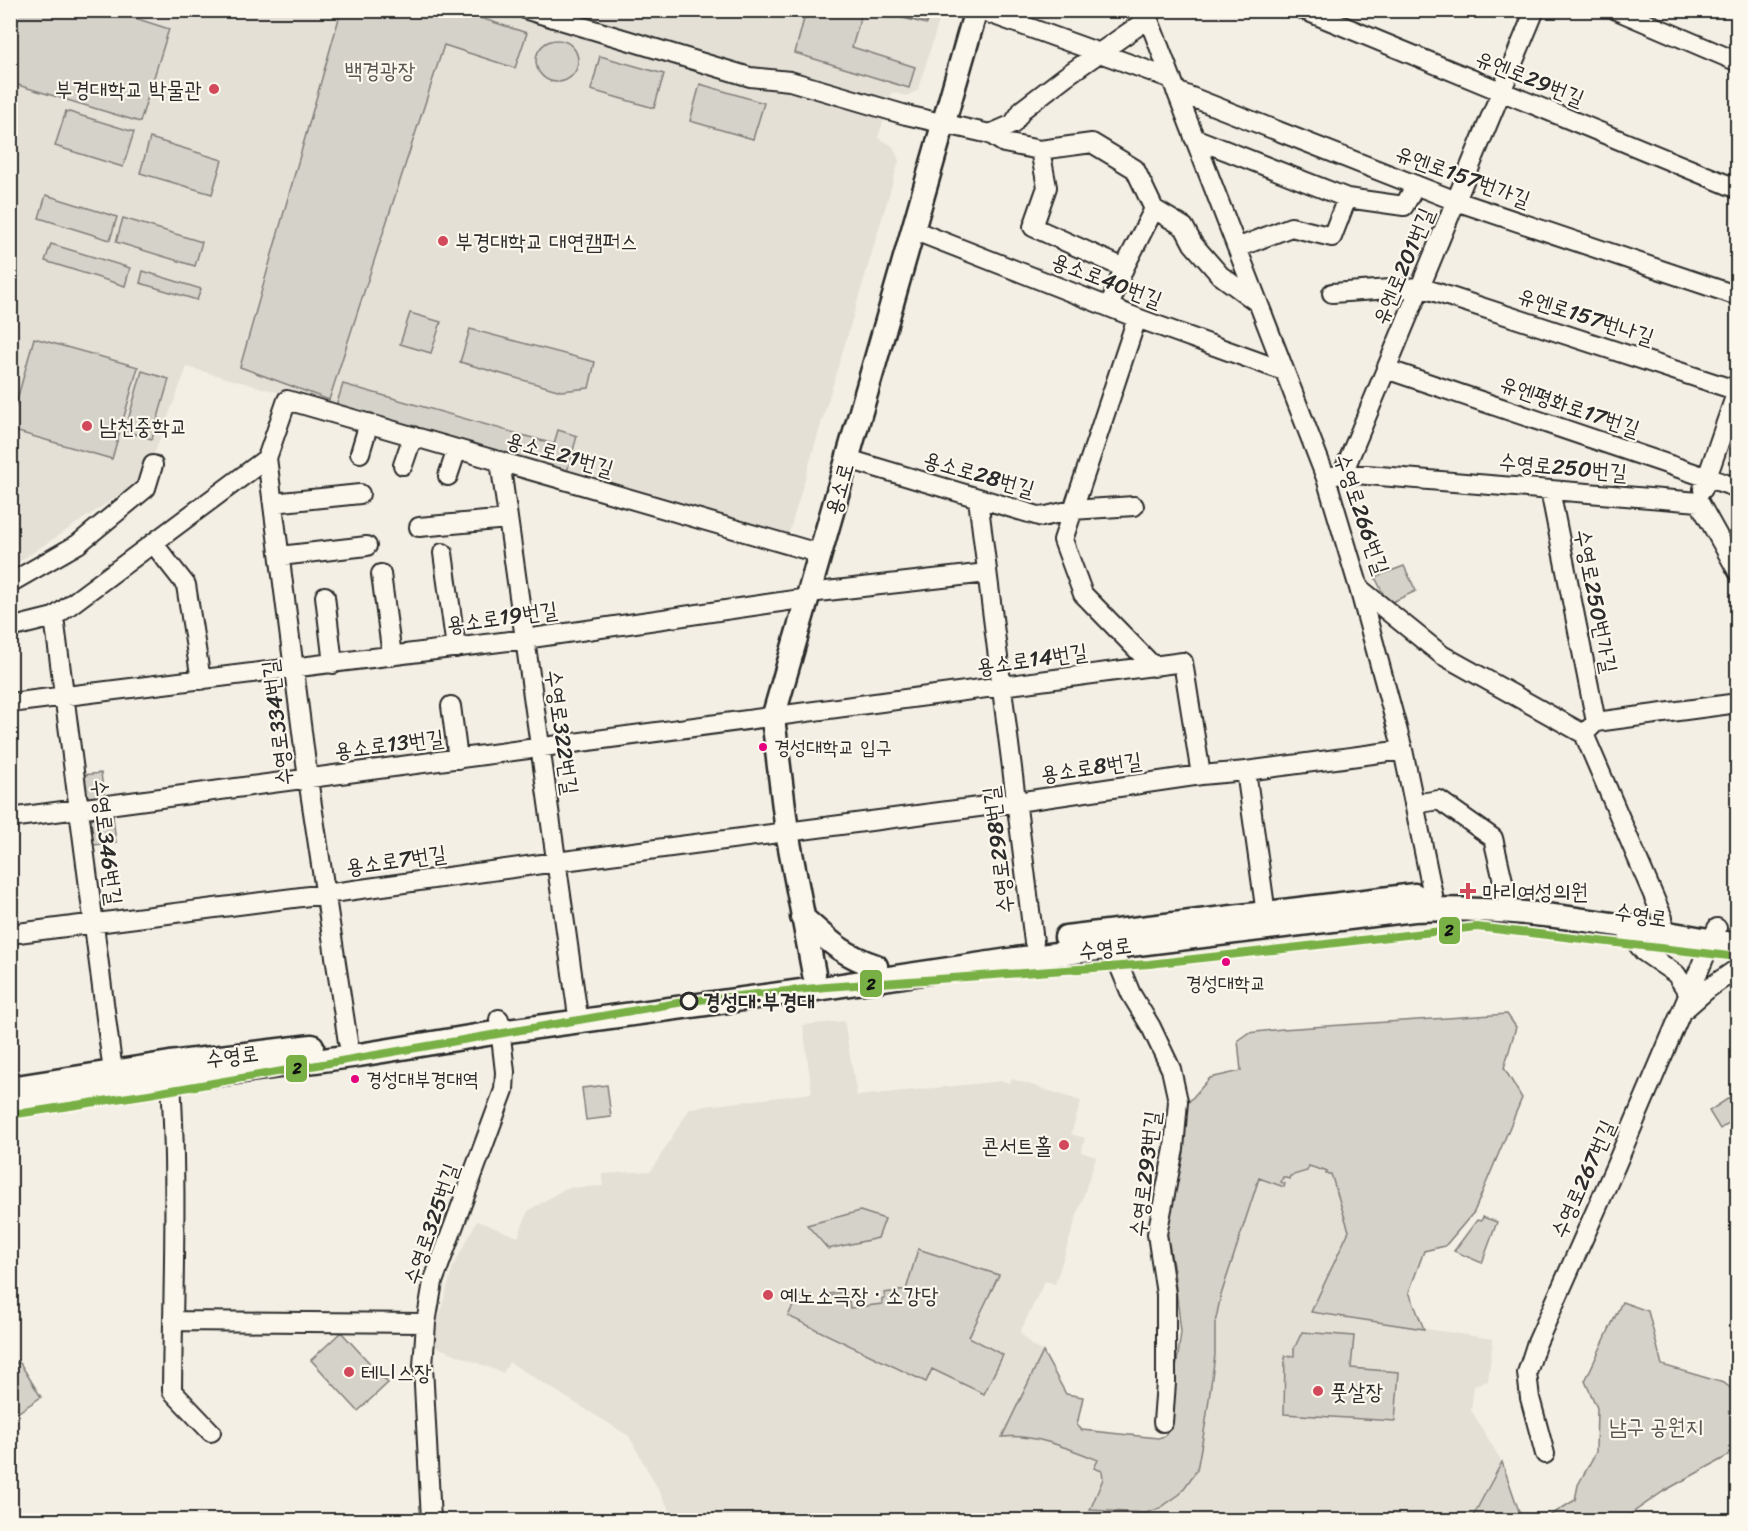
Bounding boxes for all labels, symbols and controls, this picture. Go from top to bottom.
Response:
street label: 유엔로29번길 [1470,38,1591,118]
park label: 백경광장 [345,51,416,90]
place label: 부경대학교 박물관 [55,70,202,109]
marker: 부경대학교 박물관 [207,82,221,96]
street label: 유엔로157번가길 [1390,133,1537,219]
street label: 유엔로201번길 [1361,201,1445,331]
place label: 부경대학교 대연캠퍼스 [455,222,638,261]
marker: 부경대학교 대연캠퍼스 [436,234,450,248]
street label: 용소로40번길 [1046,241,1168,319]
street label: 유엔로157번나길 [1513,276,1660,357]
street label: 유엔평화로17번길 [1495,364,1646,448]
place label: 남천중학교 [99,407,188,446]
marker: 남천중학교 [80,419,94,433]
street label: 용소로21번길 [501,420,619,488]
street label: 용소로28번길 [919,439,1040,509]
street label: 수영로250번길 [1497,442,1629,492]
street label: 수영로266번길 [1323,448,1401,580]
street label: 용소로 [813,458,865,520]
street label: 수영로250번가길 [1563,525,1629,677]
street label: 용소로19번길 [444,590,560,644]
street label: 용소로14번길 [974,632,1090,686]
street label: 수영로334번길 [250,658,304,788]
street label: 수영로322번길 [534,667,590,797]
street label: 용소로13번길 [332,718,446,770]
place label: 경성대학교 입구 [774,730,892,765]
marker: 경성대학교 입구 [757,741,769,753]
street label: 용소로8번길 [1038,741,1144,793]
street label: 수영로346번길 [80,777,134,908]
street label: 수영로298번길 [971,784,1025,916]
street label: 용소로7번길 [343,834,449,886]
place label: 마리여성의원 [1482,872,1588,911]
marker: 마리여성의원 [1459,882,1477,900]
street label: 수영로 [1612,892,1670,938]
line badge: 2 [1438,916,1461,945]
text: 2 [1443,916,1454,945]
street label: 수영로 [1076,925,1134,971]
marker: 경성대학교 [1220,956,1232,968]
place label: 경성대학교 [1186,966,1266,1001]
line badge: 2 [859,969,883,998]
text: 2 [865,970,876,999]
place label: 경성대·부경대 [703,982,815,1021]
marker: 경성대·부경대 [680,992,698,1010]
street label: 수영로 [203,1033,261,1079]
line badge: 2 [285,1054,308,1083]
text: 2 [291,1054,302,1083]
place label: 경성대부경대역 [366,1062,479,1097]
marker: 경성대부경대역 [349,1073,361,1085]
street label: 수영로293번길 [1118,1108,1172,1239]
street label: 수영로267번길 [1540,1113,1627,1245]
place label: 콘서트홀 [981,1126,1052,1165]
marker: 콘서트홀 [1057,1138,1071,1152]
street label: 수영로325번길 [392,1157,470,1290]
place label: 예노소극장 · 소강당 [780,1276,939,1315]
marker: 예노소극장 · 소강당 [761,1288,775,1302]
place label: 테니스장 [361,1353,432,1392]
marker: 테니스장 [342,1365,356,1379]
place label: 풋살장 [1330,1372,1383,1411]
marker: 풋살장 [1311,1384,1325,1398]
park label: 남구 공원지 [1609,1407,1703,1446]

